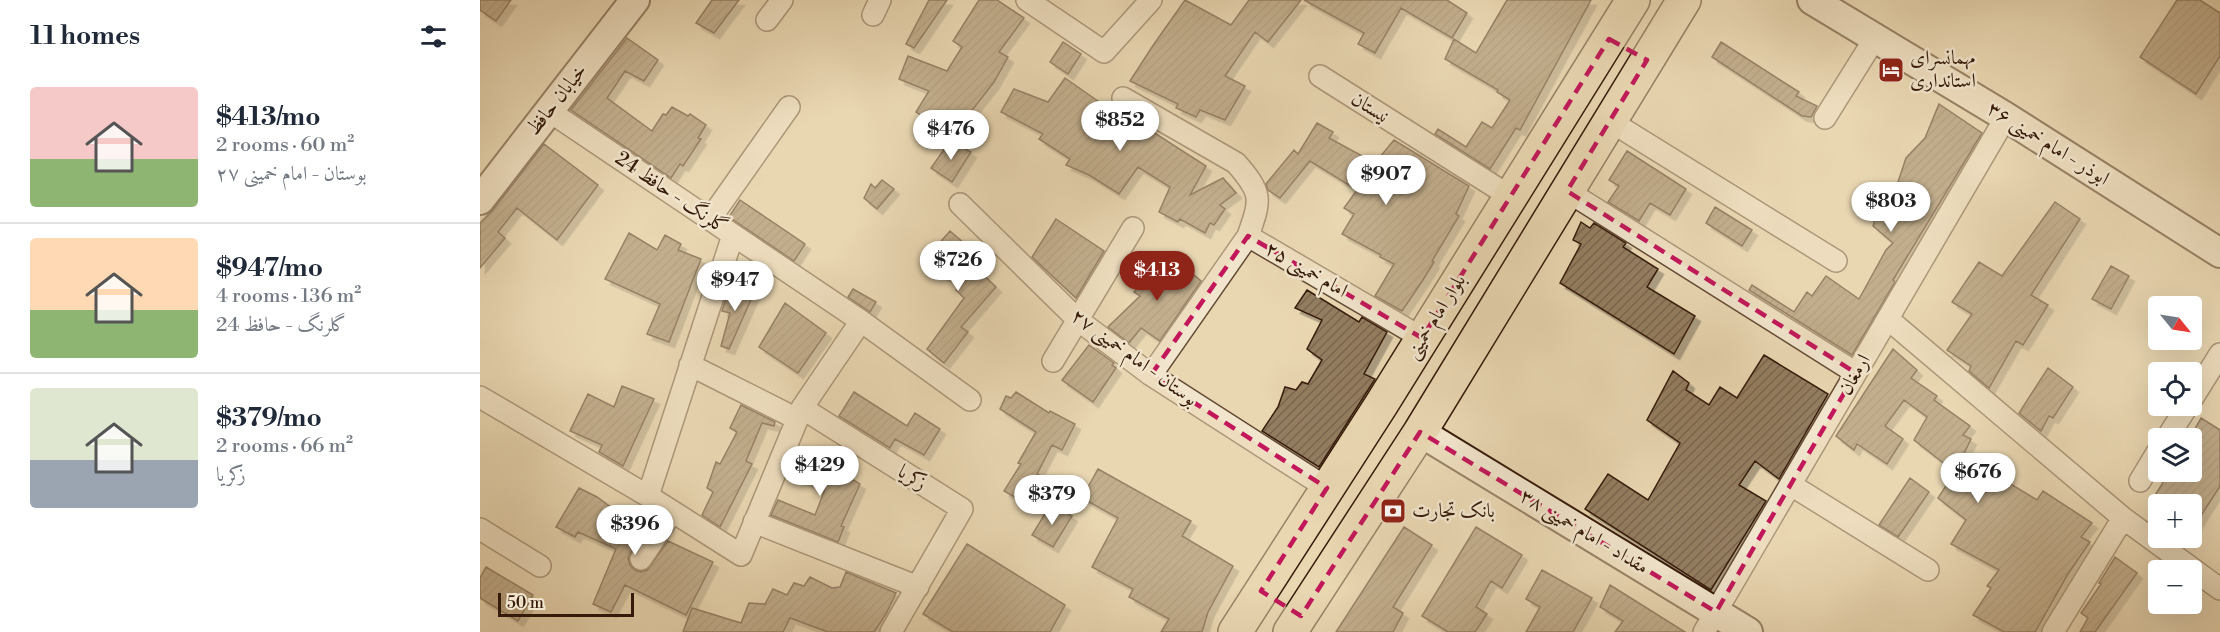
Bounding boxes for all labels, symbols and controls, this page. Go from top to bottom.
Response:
text: 11 homes [30,20,140,52]
icon: filters [417,20,450,53]
place label: مهمانسرای استانداری [1910,46,1976,94]
hotel icon: مهمانسرای استانداری [1876,55,1906,85]
street label: خیابان حافظ [521,59,593,141]
street label: نیستان [1346,87,1394,129]
street label: ابوذر - امام خمینی ۳۶ [1980,96,2114,195]
text: $413/mo [216,101,321,133]
pin: $852 [1084,101,1156,152]
text: $852 [1095,108,1145,133]
pin: $476 [915,110,987,161]
icon: home [78,111,150,183]
text: $476 [927,117,975,142]
text: 2 rooms · 60 m² [216,133,354,158]
street label: گلرنگ - حافظ 24 [610,145,733,240]
pin: $907 [1350,155,1422,206]
text: بوستان - امام خمینی ۲۷ [216,162,367,187]
text: $907 [1361,162,1411,187]
pin: $803 [1855,182,1927,233]
text: $803 [1865,189,1917,214]
street label: امام خمینی ۲۵ [1258,236,1352,307]
pin: $726 [922,241,994,292]
text: $726 [934,248,982,273]
pin: $413 [1121,251,1193,302]
text: $947/mo [216,252,323,284]
text: $413 [1134,258,1180,283]
pin: $947 [699,261,771,312]
icon: home [78,262,150,334]
text: $947 [711,268,759,293]
street label: بلوار امام خمینی [1400,270,1475,366]
text: 4 rooms · 136 m² [216,284,361,309]
north arrow [2148,296,2202,350]
map controls [2148,296,2202,614]
street label: بوستان - امام خمینی ۲۷ [1063,304,1202,416]
text: گلرنگ - حافظ 24 [216,313,346,338]
street label: ارمغان [1833,350,1877,400]
button: locate [2148,362,2202,416]
text: $379/mo [216,402,322,434]
icon: home [78,412,150,484]
button: layers [2148,428,2202,482]
text: 2 rooms · 66 m² [216,434,353,459]
pin: $429 [784,446,856,497]
text: $429 [795,453,845,478]
pin: $676 [1942,453,2014,504]
street label: زکریا [893,460,931,496]
text: $676 [1954,460,2002,485]
text: زکریا [216,463,246,488]
pin: $379 [1016,475,1088,526]
text: $379 [1028,482,1076,507]
street label: مقداد - امام خمینی ۳۸ [1513,484,1653,584]
button: + [2148,494,2202,548]
bank icon: بانک تجارت [1378,496,1408,526]
place label: بانک تجارت [1412,499,1495,524]
pin: $396 [599,505,671,556]
text: $396 [610,512,660,537]
button: − [2148,560,2202,614]
scale bar [498,590,634,618]
text: 50 m [507,593,544,613]

